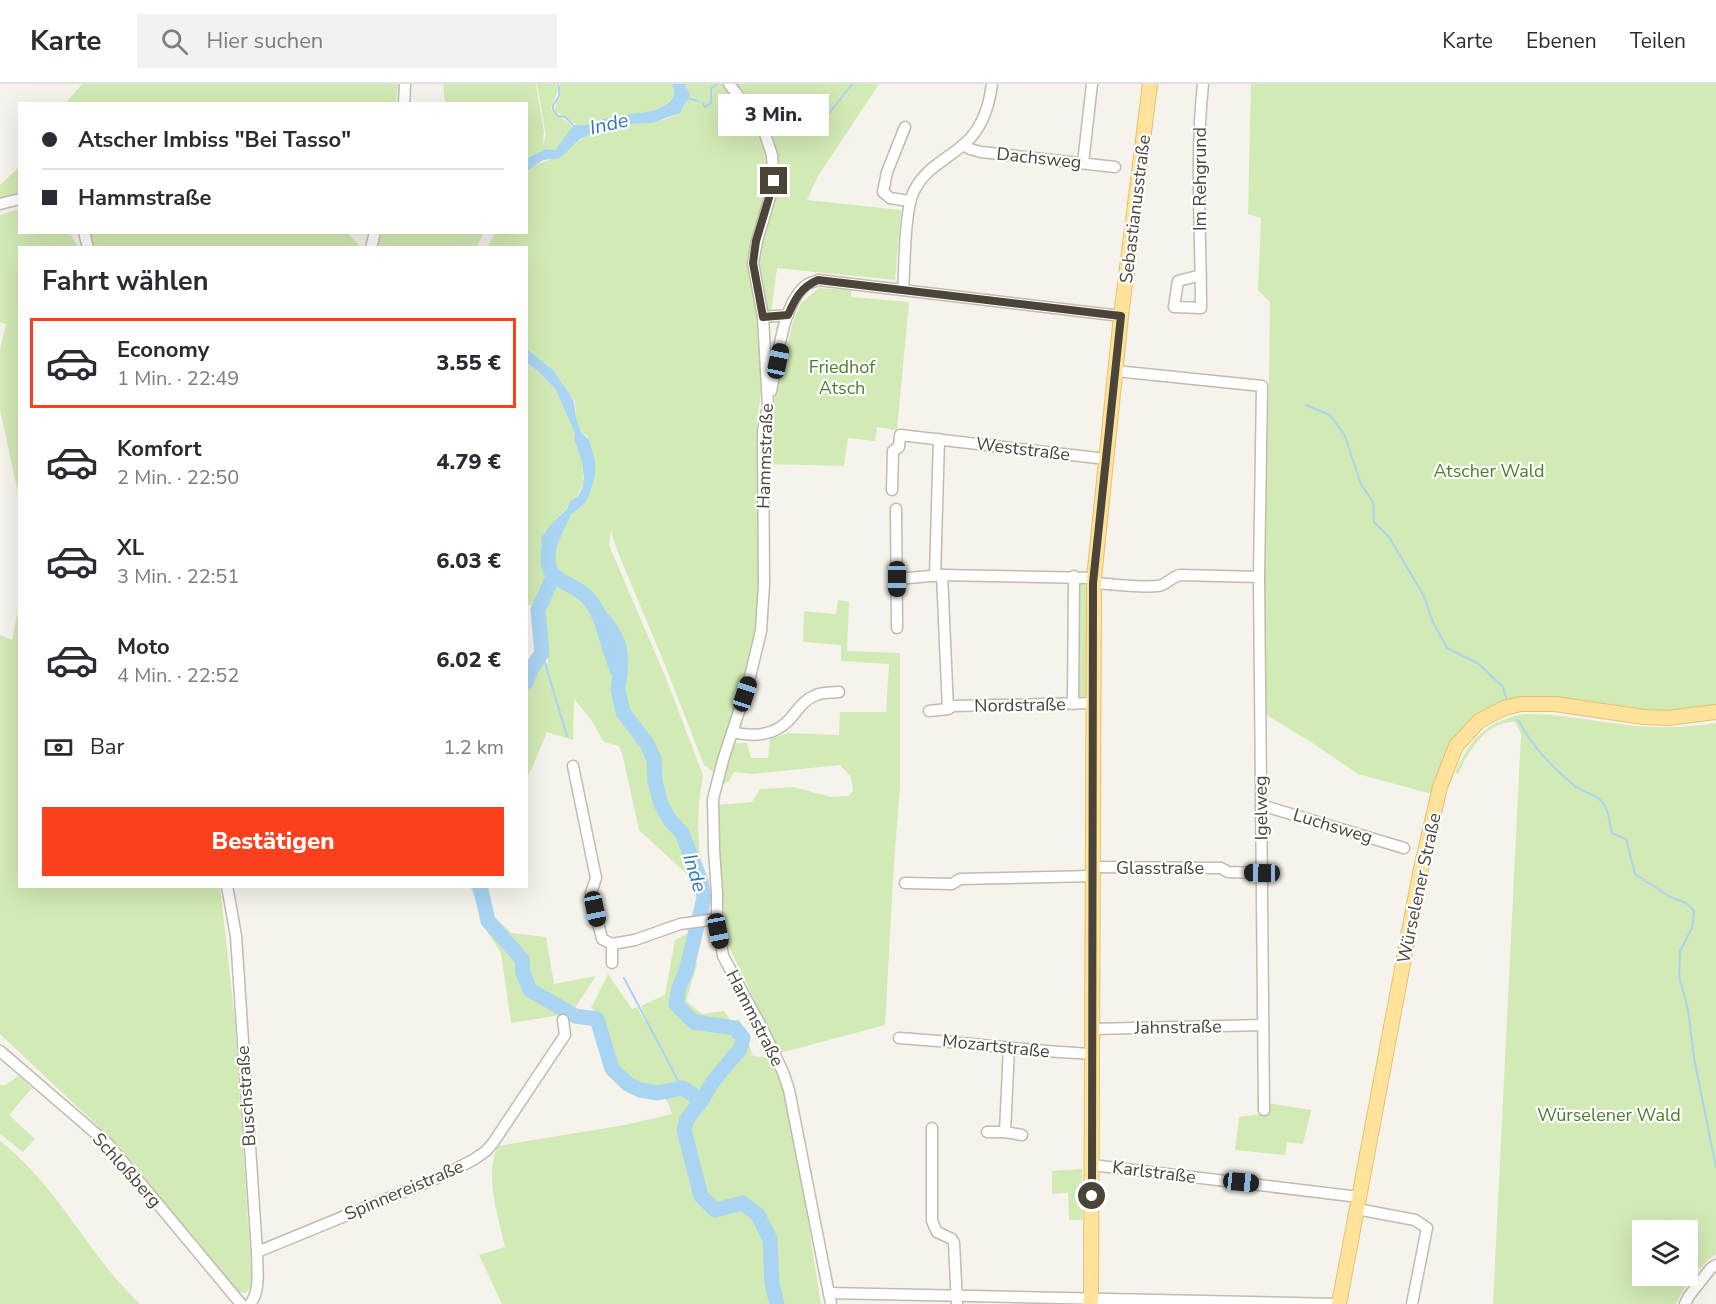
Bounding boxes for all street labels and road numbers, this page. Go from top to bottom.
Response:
street label: Im Rehgrund [1188,127,1212,231]
street label: Sebastianusstraße [1114,133,1156,285]
street label: Dachsweg [995,142,1083,174]
street label: Hammstraße [751,403,779,509]
street label: Weststraße [975,431,1071,467]
street label: Nordstraße [974,692,1066,718]
street label: Igelweg [1248,775,1274,841]
street label: Luchsweg [1290,803,1376,849]
street label: Würselener Straße [1391,811,1447,965]
street label: Glasstraße [1116,856,1204,880]
street label: Hammstraße [720,966,790,1070]
street label: Jahnstraße [1133,1014,1222,1040]
street label: Mozartstraße [941,1028,1051,1064]
street label: Buschstraße [231,1045,261,1147]
street label: Schloßberg [87,1127,167,1213]
street label: Spinnereistraße [341,1154,467,1226]
street label: Karlstraße [1111,1155,1197,1189]

